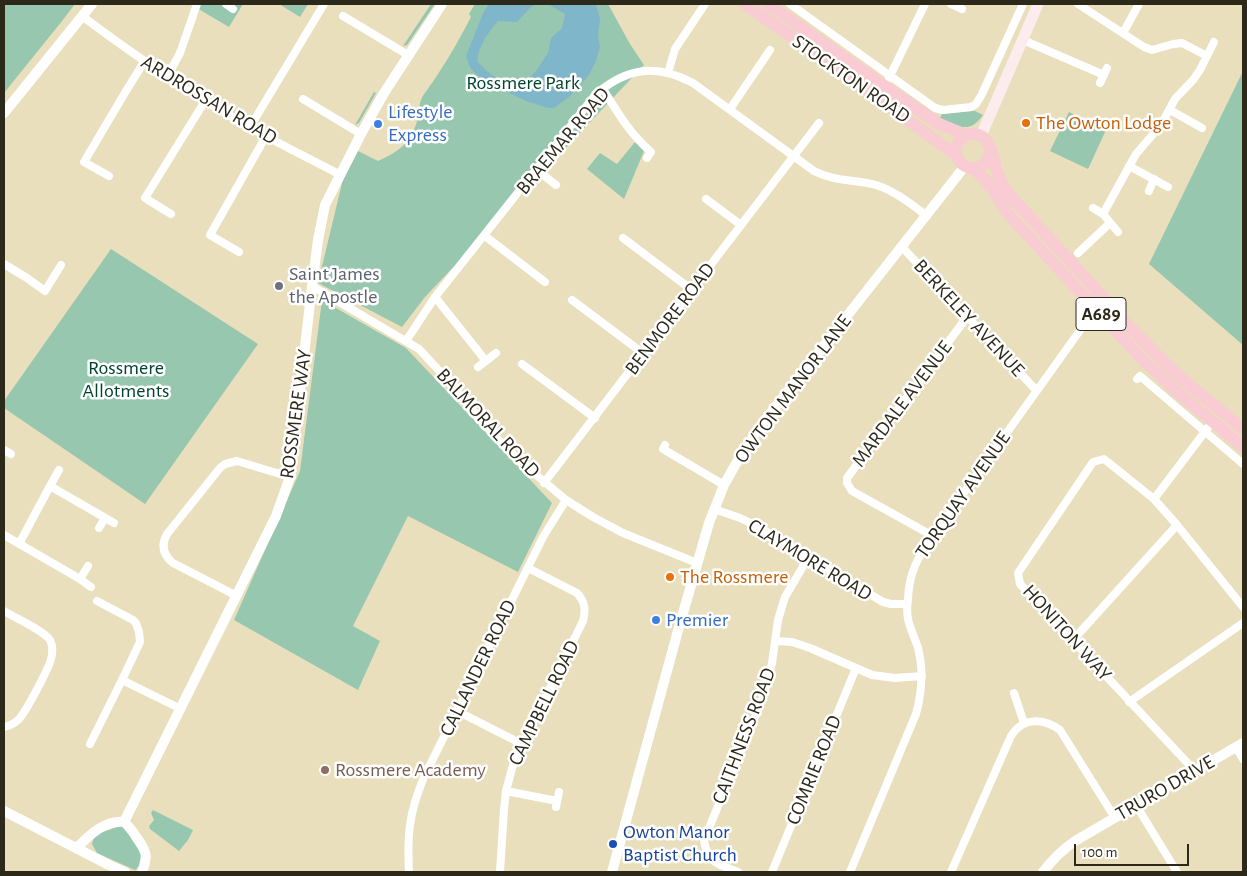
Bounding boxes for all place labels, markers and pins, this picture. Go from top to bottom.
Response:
place label: Lifestyle Express [388,100,453,147]
place label: The Owton Lodge [1036,111,1171,135]
marker: The Owton Lodge [1020,117,1032,129]
marker: Lifestyle Express [372,118,384,130]
place label: Saint James the Apostle [289,262,380,309]
marker: Saint James the Apostle [273,280,285,292]
place label: The Rossmere [680,565,788,589]
marker: The Rossmere [664,571,676,583]
place label: Premier [666,608,728,632]
marker: Premier [650,614,662,626]
place label: Rossmere Academy [335,758,486,782]
marker: Rossmere Academy [319,764,331,776]
place label: Owton Manor Baptist Church [623,820,737,867]
marker: Owton Manor Baptist Church [607,838,619,850]

